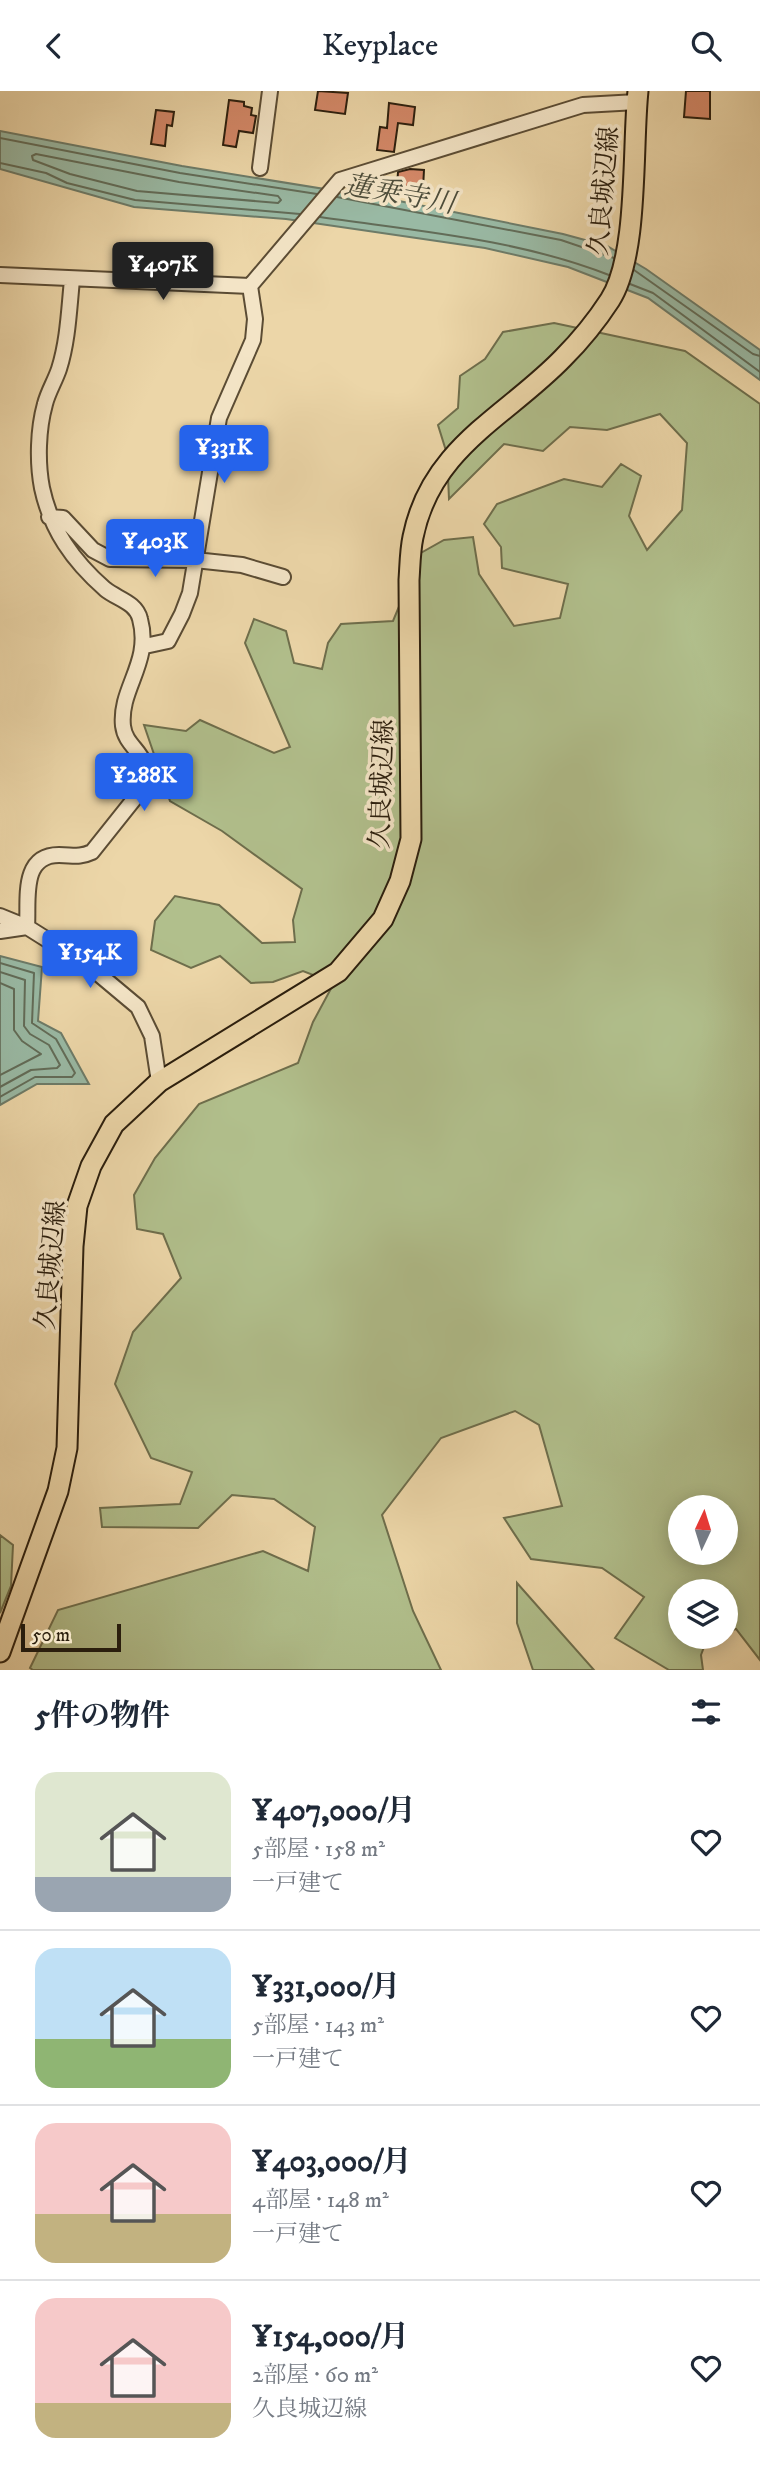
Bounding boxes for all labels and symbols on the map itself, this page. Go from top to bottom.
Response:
street label: 久良城辺線 [582,125,627,257]
water label: 蓮乗寺川 [342,168,461,222]
pin: ¥407K [114,243,212,302]
pin: ¥331K [175,425,273,485]
pin: ¥403K [106,519,204,579]
street label: 久良城辺線 [364,719,401,850]
pin: ¥288K [95,753,193,813]
pin: ¥154K [41,930,139,990]
street label: 久良城辺線 [29,1199,74,1331]
north arrow [668,1495,738,1565]
scale bar [21,1621,121,1653]

